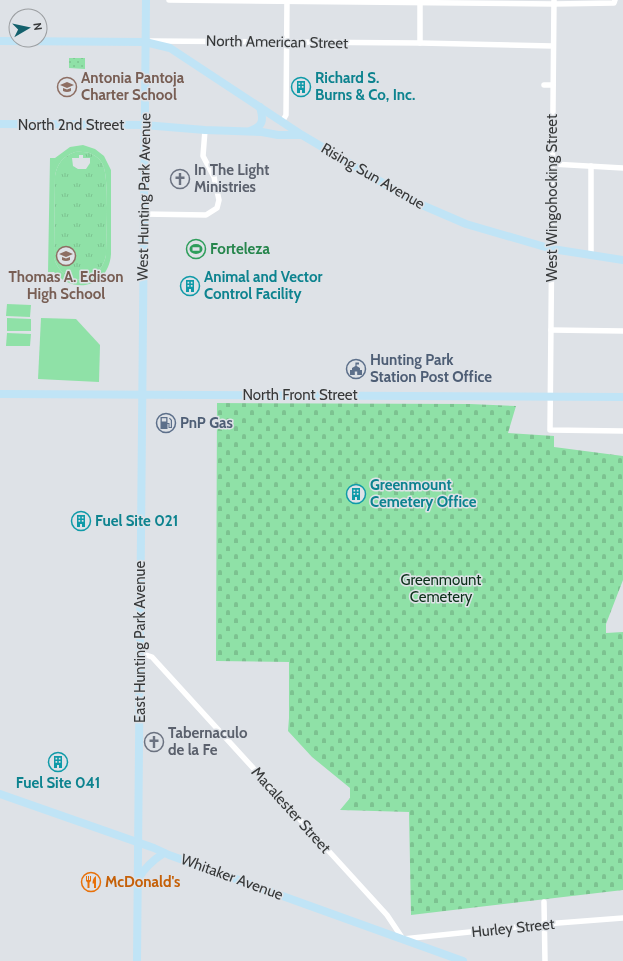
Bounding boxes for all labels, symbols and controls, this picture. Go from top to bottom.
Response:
north arrow [8,8,48,48]
text: N [30,21,45,31]
street label: North American Street [206,32,348,52]
place label: Antonia Pantoja Charter School [81,69,185,104]
place label: Richard S. Burns & Co, Inc. [315,69,415,104]
school or university icon: Antonia Pantoja Charter School [56,76,78,98]
building icon: Richard S. Burns & Co, Inc. [290,76,312,98]
street label: West Hunting Park Avenue [134,113,154,281]
street label: West Wingohocking Street [543,114,561,282]
street label: North 2nd Street [18,116,124,134]
street label: Rising Sun Avenue [318,139,428,213]
place label: In The Light Ministries [194,161,269,196]
church icon: In The Light Ministries [169,168,191,190]
sports icon: Forteleza [185,238,207,260]
place label: Forteleza [210,240,270,258]
school or university icon: Thomas A. Edison High School [55,245,77,267]
place label: Thomas A. Edison High School [8,268,124,303]
place label: Animal and Vector Control Facility [204,268,323,303]
building icon: Animal and Vector Control Facility [179,275,201,297]
place label: Hunting Park Station Post Office [370,351,492,386]
public building icon: Hunting Park Station Post Office [345,358,367,380]
street label: North Front Street [242,386,358,404]
fuel station icon: PnP Gas [155,412,177,434]
place label: PnP Gas [180,414,233,432]
place label: Greenmount Cemetery Office [370,476,477,511]
building icon: Greenmount Cemetery Office [345,483,367,505]
building icon: Fuel Site 021 [70,510,92,532]
place label: Fuel Site 021 [95,512,178,530]
street label: East Hunting Park Avenue [131,561,149,723]
park label: Greenmount Cemetery [401,571,481,606]
place label: Tabernaculo de la Fe [168,724,248,759]
church icon: Tabernaculo de la Fe [143,731,165,753]
building icon: Fuel Site 041 [47,751,69,773]
street label: Macalester Street [248,763,334,857]
place label: Fuel Site 041 [16,774,100,792]
street label: Whitaker Avenue [178,850,286,904]
restaurant icon: McDonald's [80,871,102,893]
place label: McDonald's [105,873,180,891]
street label: Hurley Street [470,915,556,941]

